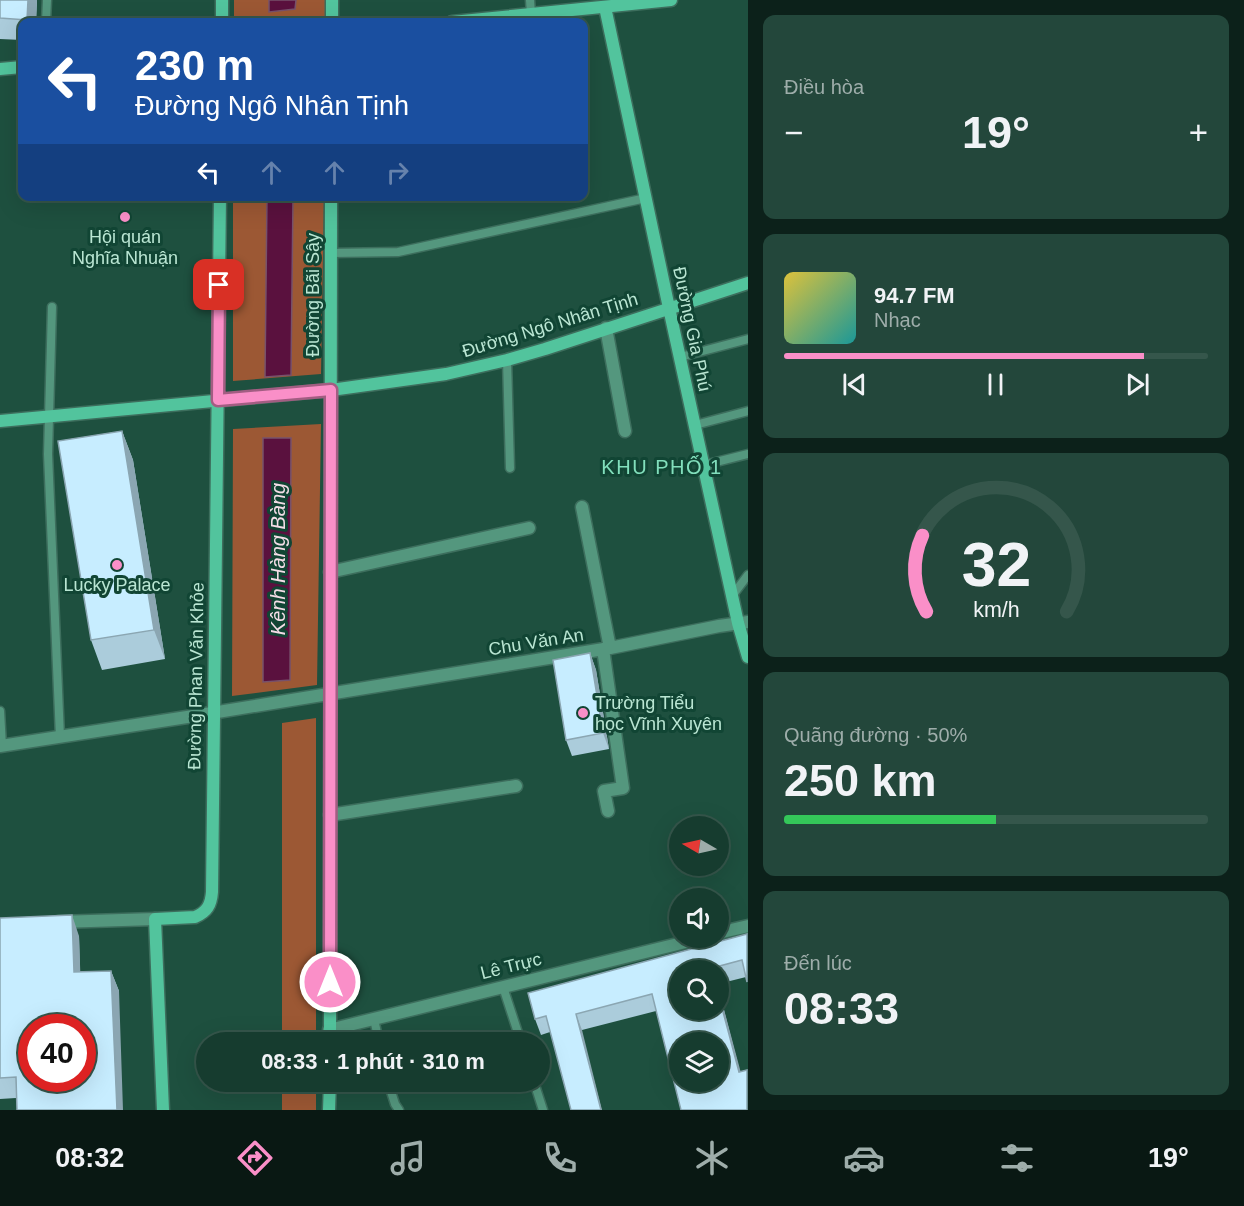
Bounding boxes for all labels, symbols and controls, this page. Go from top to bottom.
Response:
icon: left [36,42,114,120]
text: 230 m [135,42,254,89]
text: Điều hòa [784,76,864,98]
text: Đường Ngô Nhân Tịnh [135,91,409,121]
text: 19° [962,107,1030,158]
text: − [784,114,803,151]
text: + [1189,114,1208,151]
icon: left [192,156,225,189]
icon: ahead [255,156,288,189]
icon: ahead [318,156,351,189]
icon: right [381,156,414,189]
marker: Hội quán Nghĩa Nhuận [118,210,132,224]
place label: Hội quán Nghĩa Nhuận [72,227,178,268]
street label: Đường Bãi Sậy [303,233,323,357]
pin [193,259,244,310]
street label: Đường Gia Phú [669,265,715,393]
icon: arrive [202,268,235,301]
text: 94.7 FM [874,283,955,308]
street label: Đường Ngô Nhân Tịnh [460,289,640,361]
text: Nhạc [874,309,921,331]
icon: previous [838,368,871,401]
icon: pause [979,368,1012,401]
icon: next [1121,368,1154,401]
district label: KHU PHỐ 1 [601,455,723,478]
water label: Kênh Hàng Bàng [267,483,289,635]
text: 32 [961,530,1031,599]
marker: Lucky Palace [110,558,124,572]
place label: Lucky Palace [63,575,171,595]
street label: Đường Phan Văn Khỏe [184,582,208,770]
text: km/h [973,598,1019,622]
street label: Chu Văn An [487,625,585,659]
place label: Trường Tiểu học Vĩnh Xuyên [595,693,722,734]
marker: Trường Tiểu học Vĩnh Xuyên [576,706,590,720]
text: Quãng đường · 50% [784,724,967,746]
text: 250 km [784,755,937,806]
north arrow [669,816,729,876]
map controls [669,816,729,1092]
button: sound [669,888,729,948]
street label: Lê Trực [478,949,544,983]
position arrow [298,950,362,1014]
text: Đến lúc [784,952,852,974]
button: search [669,960,729,1020]
text: 08:33 [784,983,899,1034]
speed limit sign: 40 [18,1014,96,1092]
button: layers [669,1032,729,1092]
text: 08:33 · 1 phút · 310 m [261,1049,485,1074]
icon: directions [234,1137,276,1179]
icon: music [387,1137,429,1179]
icon: phone [539,1137,581,1179]
icon: climate [691,1137,733,1179]
icon: car [843,1137,885,1179]
icon: filters [996,1137,1038,1179]
text: 08:32 [55,1143,124,1173]
text: 19° [1148,1143,1189,1173]

